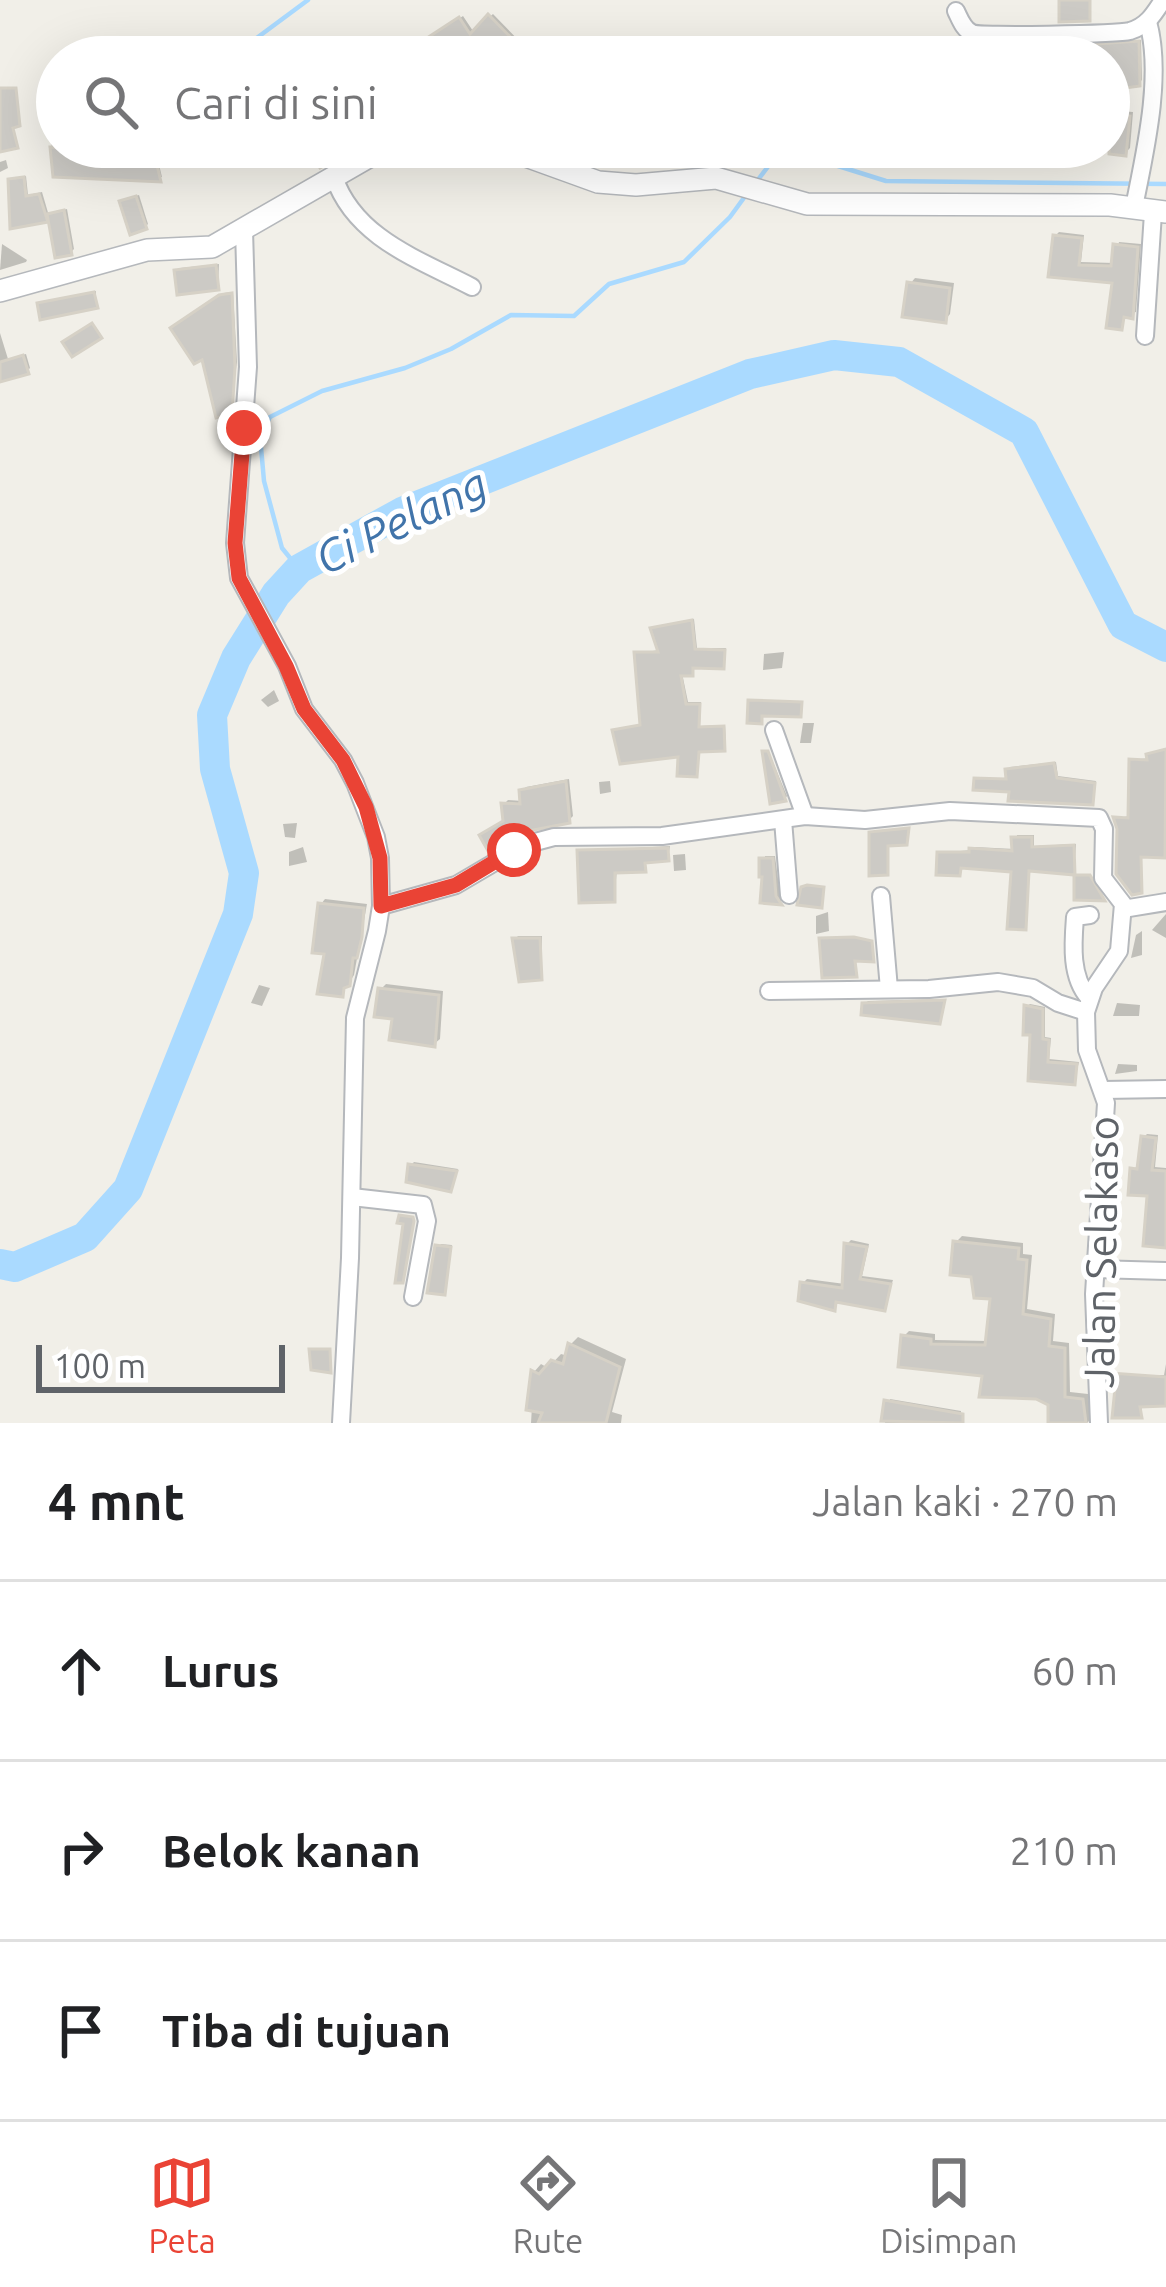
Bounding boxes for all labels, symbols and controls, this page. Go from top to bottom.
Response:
search box [36,36,1130,168]
icon: search [78,69,144,135]
text: Cari di sini [174,77,378,128]
route end [217,401,271,455]
water label: Ci Pelang [307,457,495,584]
route start [487,823,541,877]
street label: Jalan Selakaso [1075,1116,1126,1388]
scale bar [36,1339,285,1392]
text: 100 m [54,1347,146,1384]
text: 4 mnt [48,1472,185,1530]
text: Jalan kaki · 270 m [812,1480,1118,1523]
icon: ahead [48,1638,114,1704]
text: Lurus [162,1645,279,1696]
text: 60 m [1031,1649,1118,1692]
icon: right [48,1818,114,1884]
text: Belok kanan [162,1825,421,1876]
text: 210 m [1009,1829,1118,1872]
icon: arrive [48,1998,114,2064]
text: Tiba di tujuan [162,2005,451,2056]
tab: Peta [149,2150,216,2259]
tab: Rute [513,2150,583,2259]
tab: Disimpan [880,2150,1017,2259]

